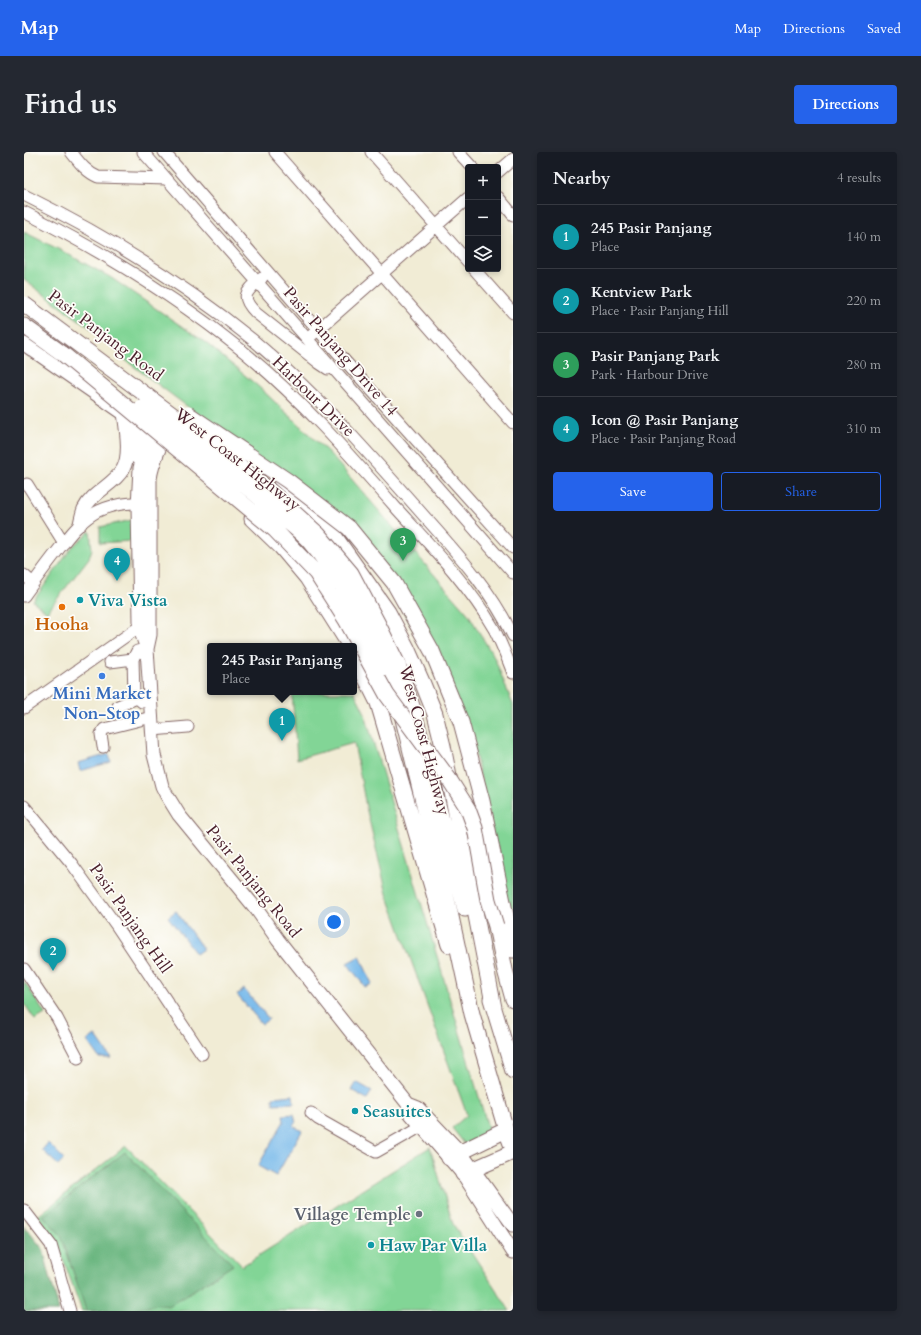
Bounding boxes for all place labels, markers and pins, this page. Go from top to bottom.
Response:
pin: 3 [390,528,416,561]
pin: 4 [104,548,130,581]
place label: Viva Vista [88,589,168,612]
marker: Viva Vista [75,595,85,605]
marker: Hooha [57,602,67,612]
place label: Hooha [35,613,89,636]
marker: Mini Market Non-Stop [97,671,107,681]
place label: Mini Market Non-Stop [53,682,151,725]
pin: 1 [269,708,295,741]
pin: 2 [40,938,66,971]
place label: Seasuites [363,1100,431,1123]
marker: Seasuites [350,1106,360,1116]
place label: Village Temple [294,1203,411,1226]
marker: Village Temple [414,1209,424,1219]
place label: Haw Par Villa [379,1234,488,1257]
marker: Haw Par Villa [366,1240,376,1250]

